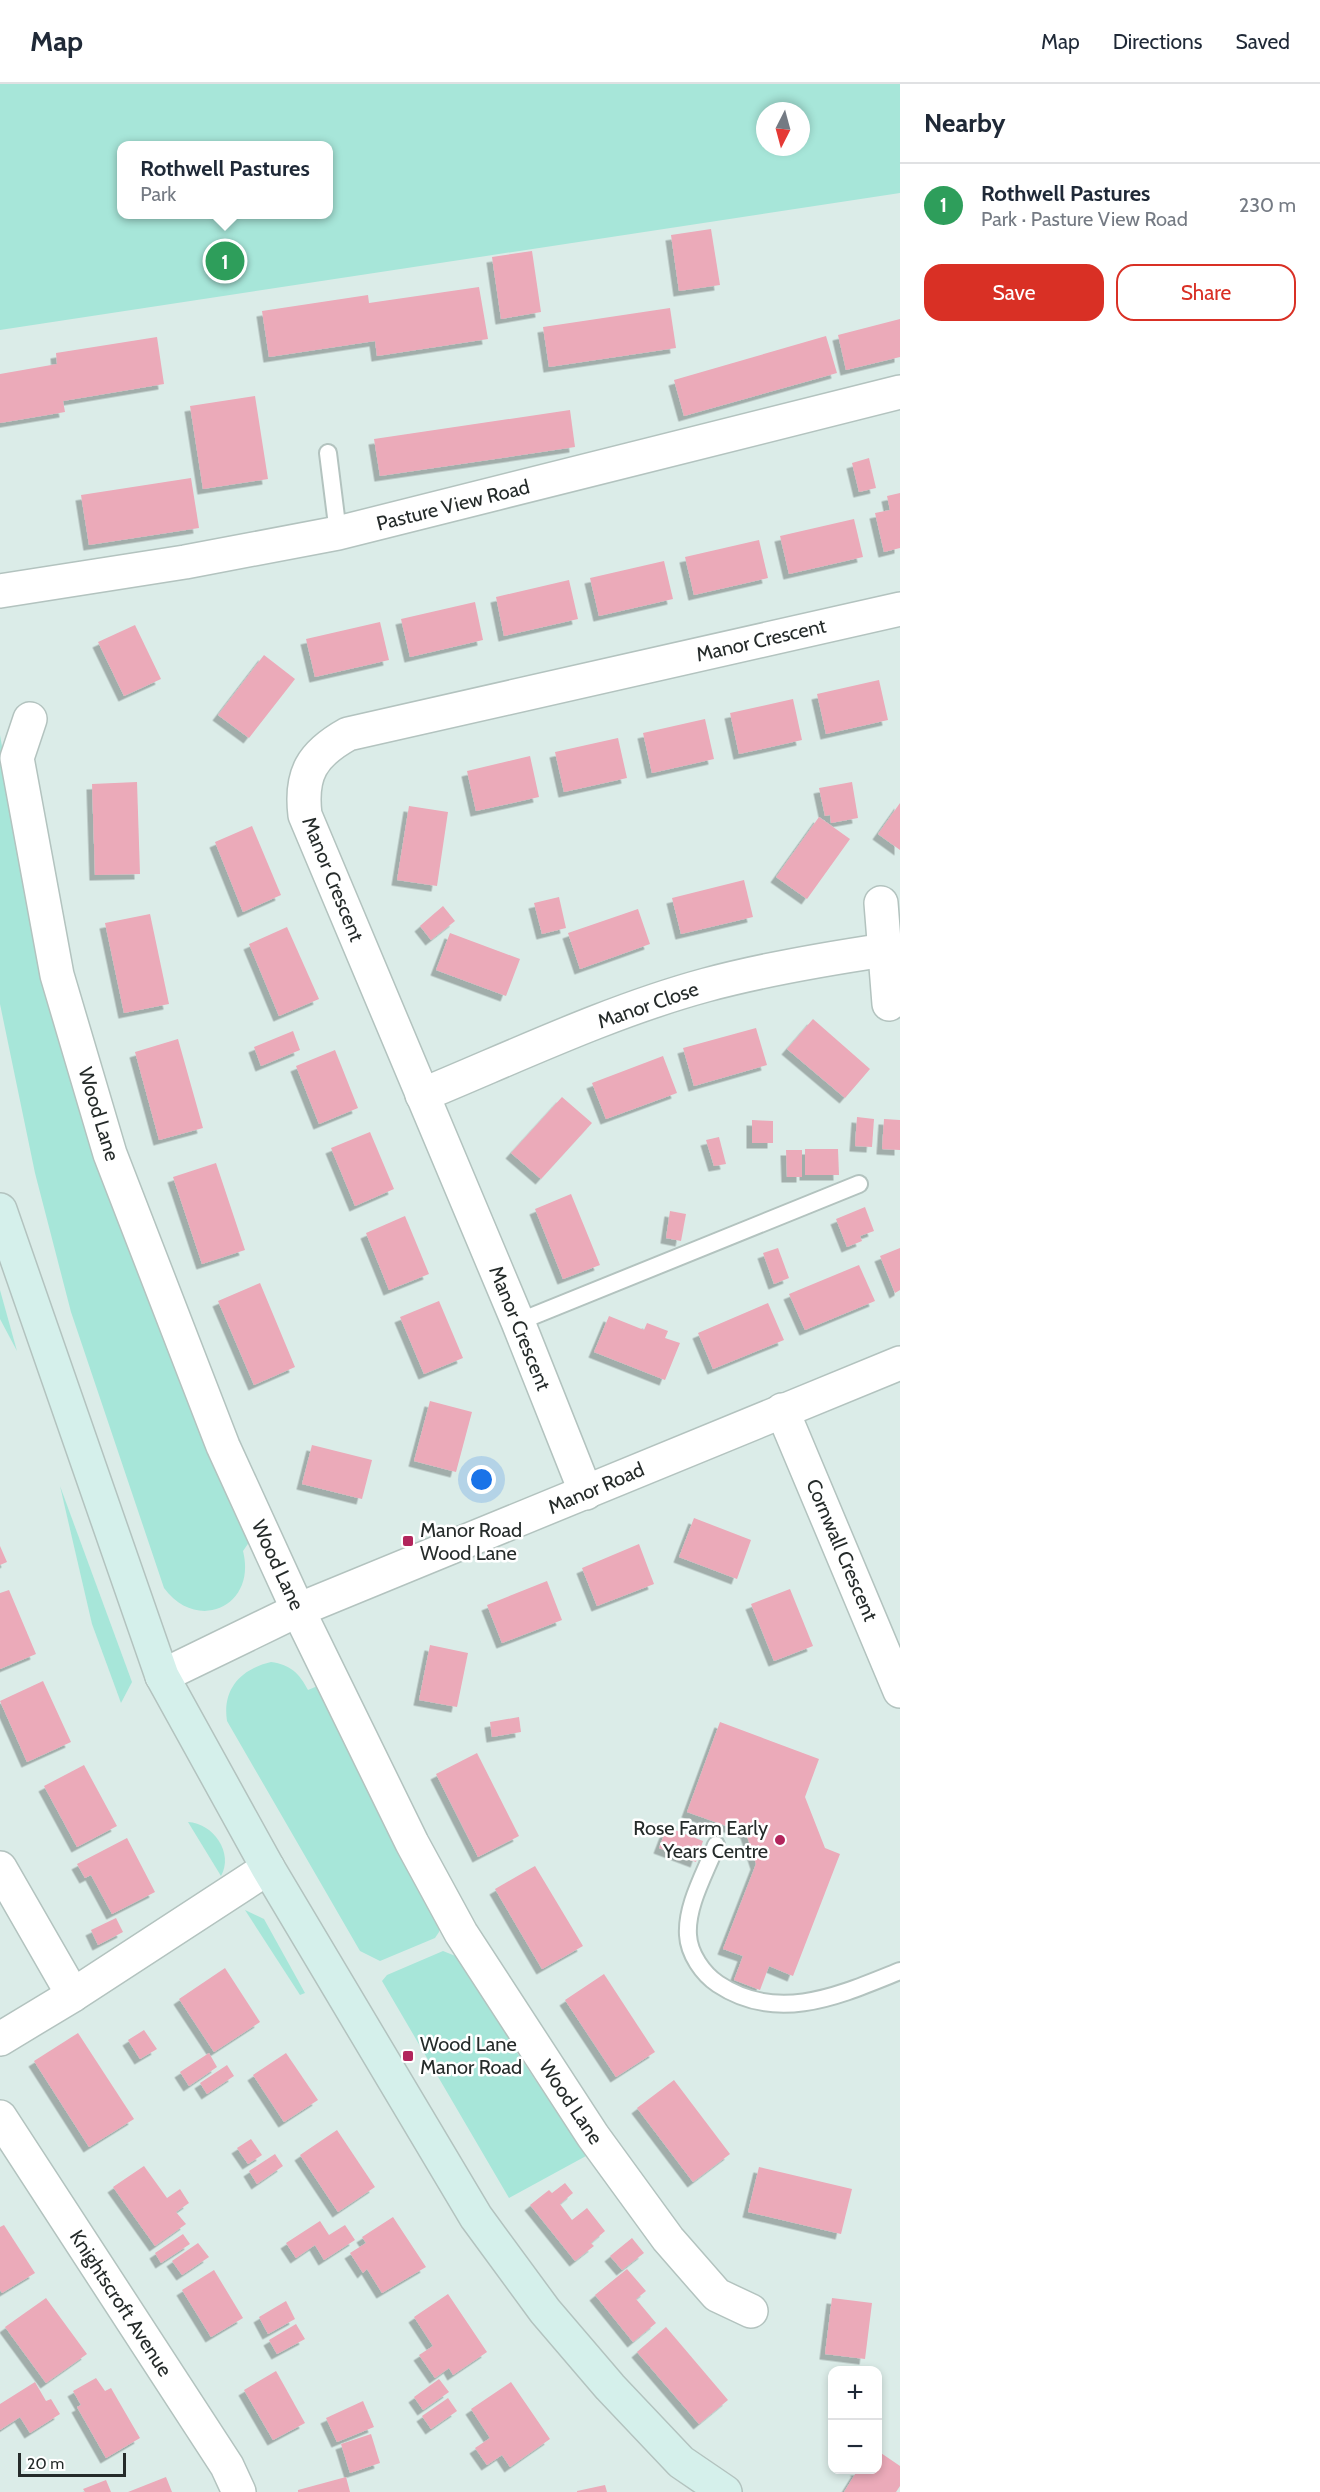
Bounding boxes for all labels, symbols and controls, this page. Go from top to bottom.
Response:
text: Map [30,24,83,58]
text: Map [1041,29,1080,54]
text: Directions [1113,29,1202,54]
text: Saved [1235,29,1290,54]
north arrow [756,102,810,156]
text: Nearby [924,107,1005,139]
popup [117,141,333,219]
text: Rothwell Pastures [140,155,310,182]
text: Rothwell Pastures [981,180,1150,207]
text: Park [140,182,176,206]
text: 1 [940,193,947,217]
text: 230 m [1239,193,1296,217]
text: Park · Pasture View Road [981,207,1188,231]
pin: 1 [206,238,244,284]
button: Save [924,264,1104,321]
button: Share [1116,264,1296,321]
street label: Pasture View Road [374,474,532,536]
street label: Manor Crescent [694,613,828,667]
street label: Manor Crescent [297,813,369,945]
street label: Manor Close [594,977,702,1033]
street label: Wood Lane [73,1064,125,1164]
street label: Manor Crescent [484,1262,556,1394]
street label: Manor Road [544,1457,648,1519]
your location [467,1465,496,1494]
street label: Cornwall Crescent [801,1475,883,1625]
street label: Wood Lane [247,1516,309,1614]
place label: Manor Road Wood Lane [420,1518,522,1565]
marker: Manor Road Wood Lane [401,1534,415,1548]
place label: Rose Farm Early Years Centre [633,1816,768,1863]
marker: Rose Farm Early Years Centre [773,1833,787,1847]
place label: Wood Lane Manor Road [420,2032,522,2079]
marker: Wood Lane Manor Road [401,2049,415,2063]
street label: Wood Lane [534,2055,608,2149]
street label: Knightscroft Avenue [65,2225,177,2381]
map controls [828,2366,882,2474]
button: + [828,2366,882,2420]
button: − [828,2420,882,2474]
scale bar [18,2450,126,2478]
text: 20 m [27,2454,64,2473]

